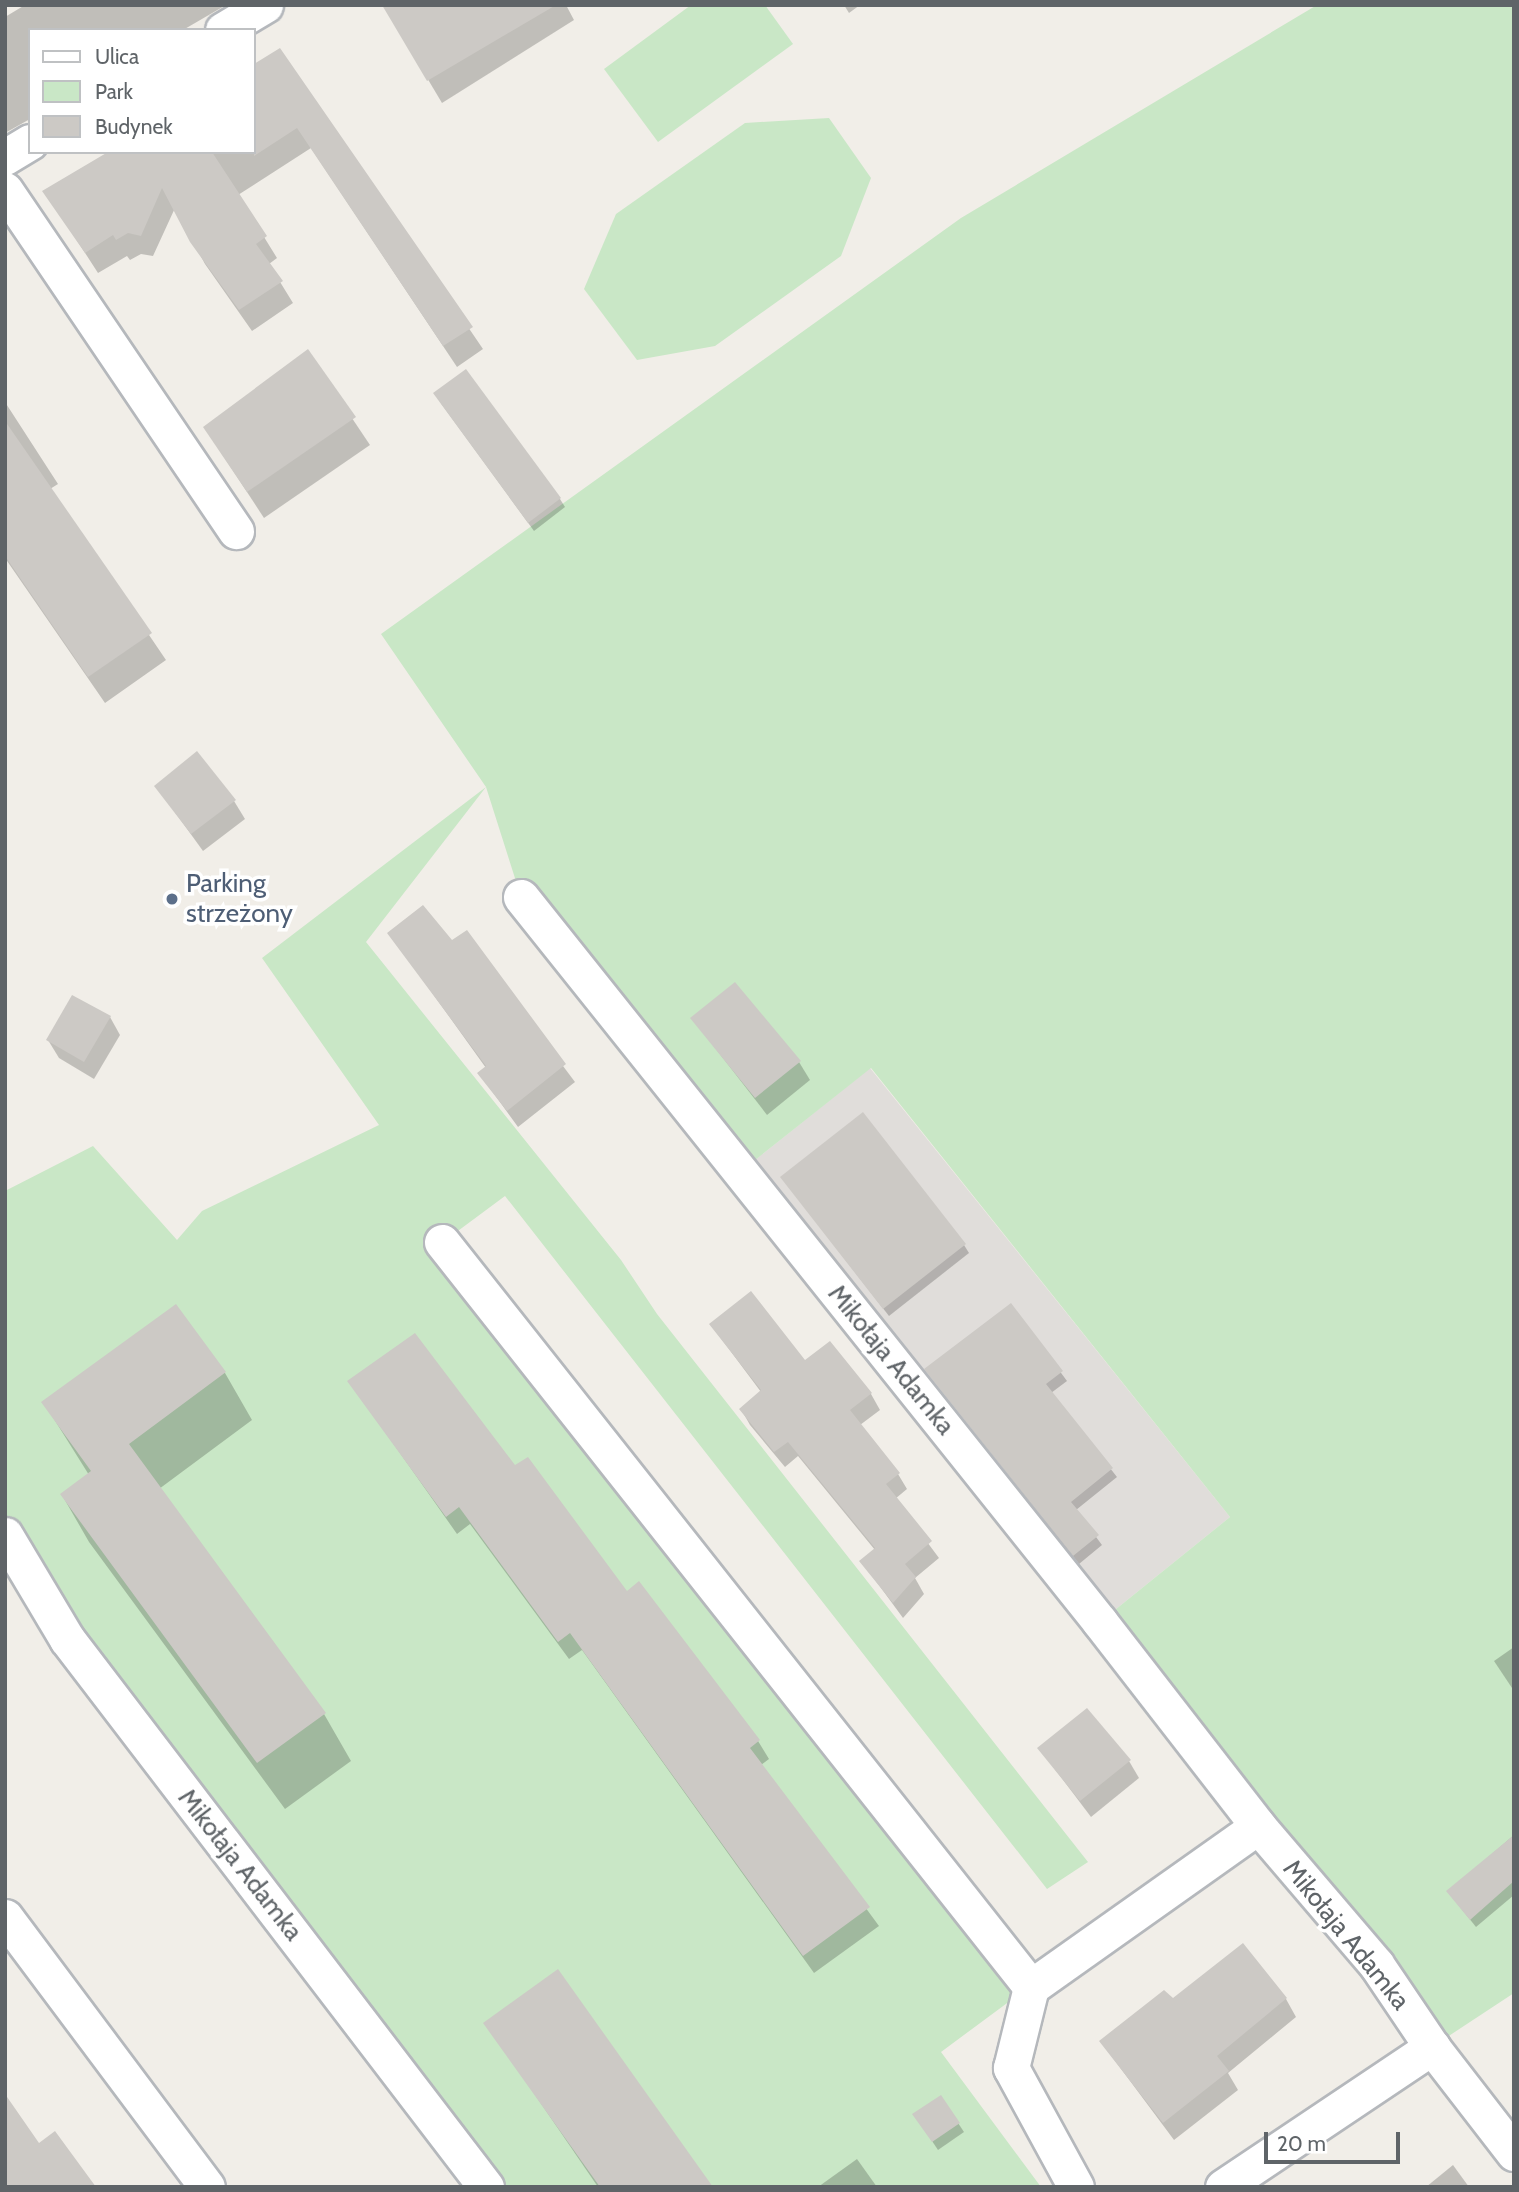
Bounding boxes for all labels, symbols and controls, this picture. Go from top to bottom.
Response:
legend [28,28,256,154]
text: Ulica [95,44,139,69]
text: Park [95,79,133,104]
text: Budynek [95,114,173,139]
place label: Parking strzeżony [186,868,293,930]
marker: Parking strzeżony [164,891,180,907]
street label: Mikołaja Adamka [821,1279,961,1441]
street label: Mikołaja Adamka [171,1783,309,1947]
street label: Mikołaja Adamka [1276,1854,1416,2016]
scale bar [1267,2118,1404,2162]
text: 20 m [1277,2131,1326,2156]

